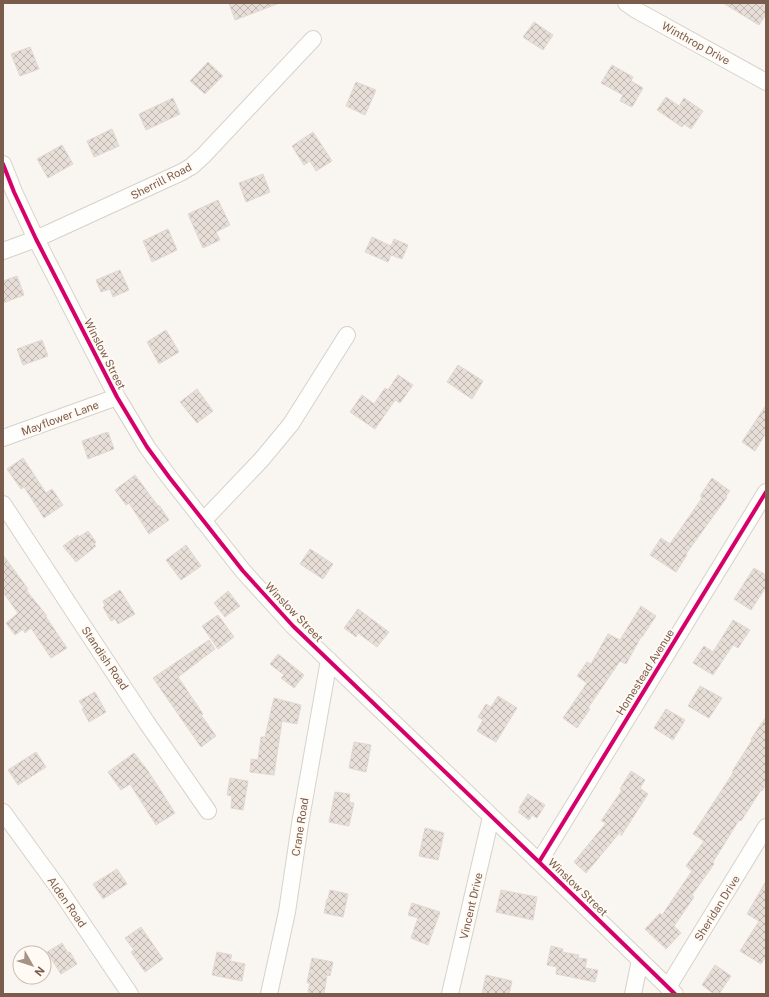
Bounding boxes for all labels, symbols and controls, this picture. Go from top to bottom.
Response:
street label: Winthrop Drive [660,19,732,67]
street label: Sherrill Road [129,161,193,201]
street label: Winslow Street [82,317,128,391]
street label: Mayflower Lane [20,398,100,438]
street label: Winslow Street [263,580,325,644]
street label: Standish Road [79,624,131,692]
street label: Homestead Avenue [614,627,676,717]
street label: Crane Road [289,797,311,857]
street label: Winslow Street [546,856,610,918]
street label: Vincent Drive [457,871,485,941]
street label: Sheridan Drive [692,873,742,943]
street label: Alden Road [45,875,89,929]
north arrow [12,945,52,985]
text: N [32,964,47,978]

